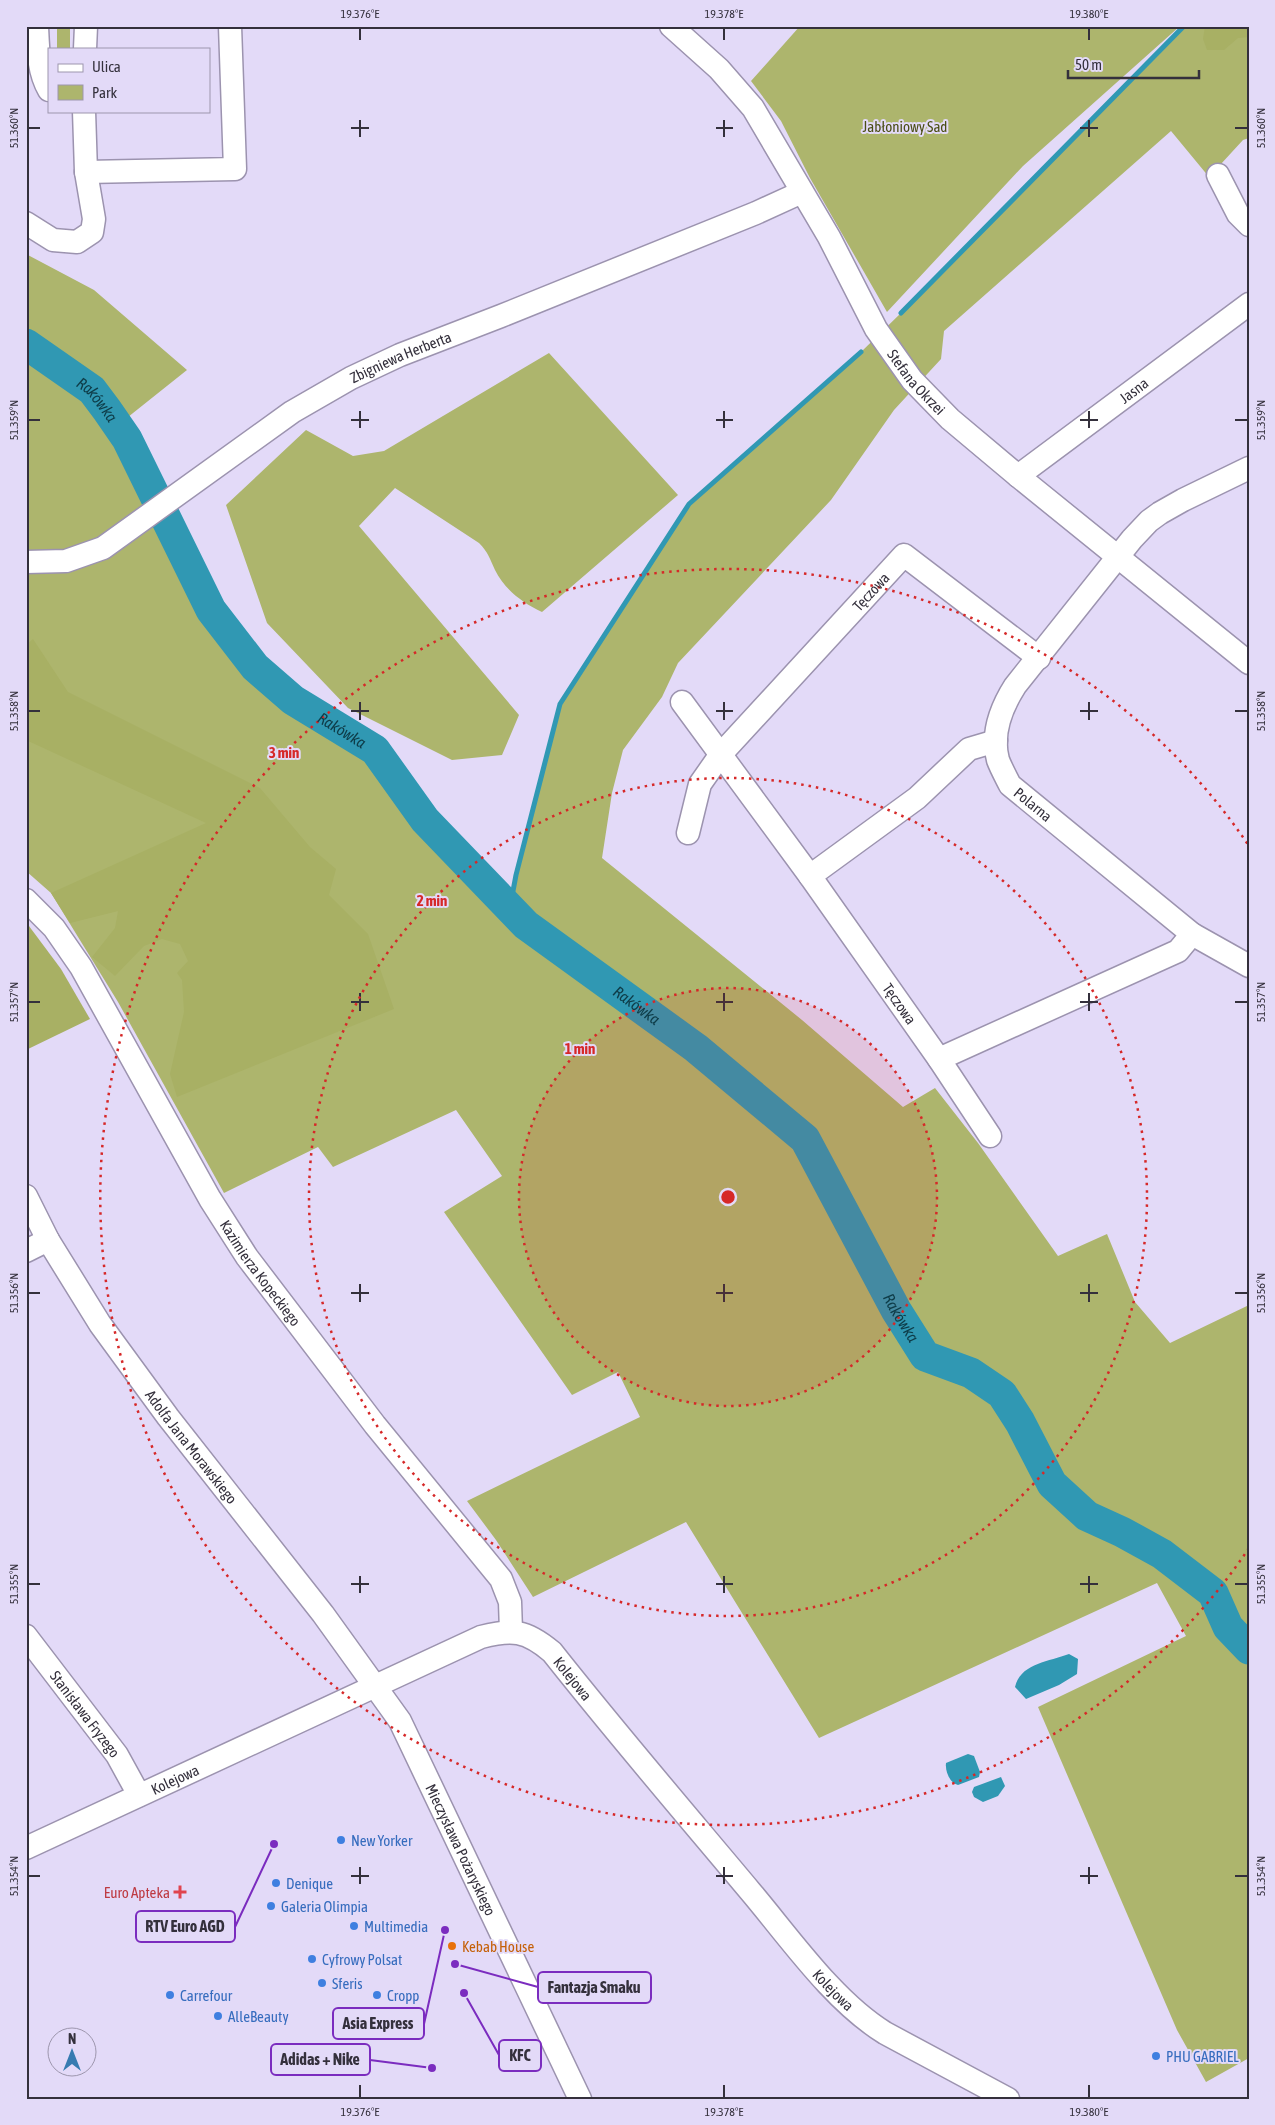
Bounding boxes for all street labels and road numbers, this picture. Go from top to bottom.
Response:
street label: Zbigniewa Herberta [347,328,453,386]
street label: Stefana Okrzei [884,346,949,418]
street label: Jasna [1116,374,1151,406]
street label: Tęczowa [849,569,892,614]
street label: Polarna [1011,784,1056,825]
street label: Tęczowa [880,980,920,1027]
street label: Kazimierza Kopeckiego [217,1217,305,1329]
street label: Adolfa Jana Morawskiego [142,1386,241,1507]
street label: Kolejowa [550,1653,596,1704]
street label: Stanisława Fryzego [47,1667,124,1760]
street label: Kolejowa [148,1761,201,1797]
street label: Mieczysława Pożaryskiego [423,1781,500,1918]
street label: Kolejowa [810,1966,857,2014]

